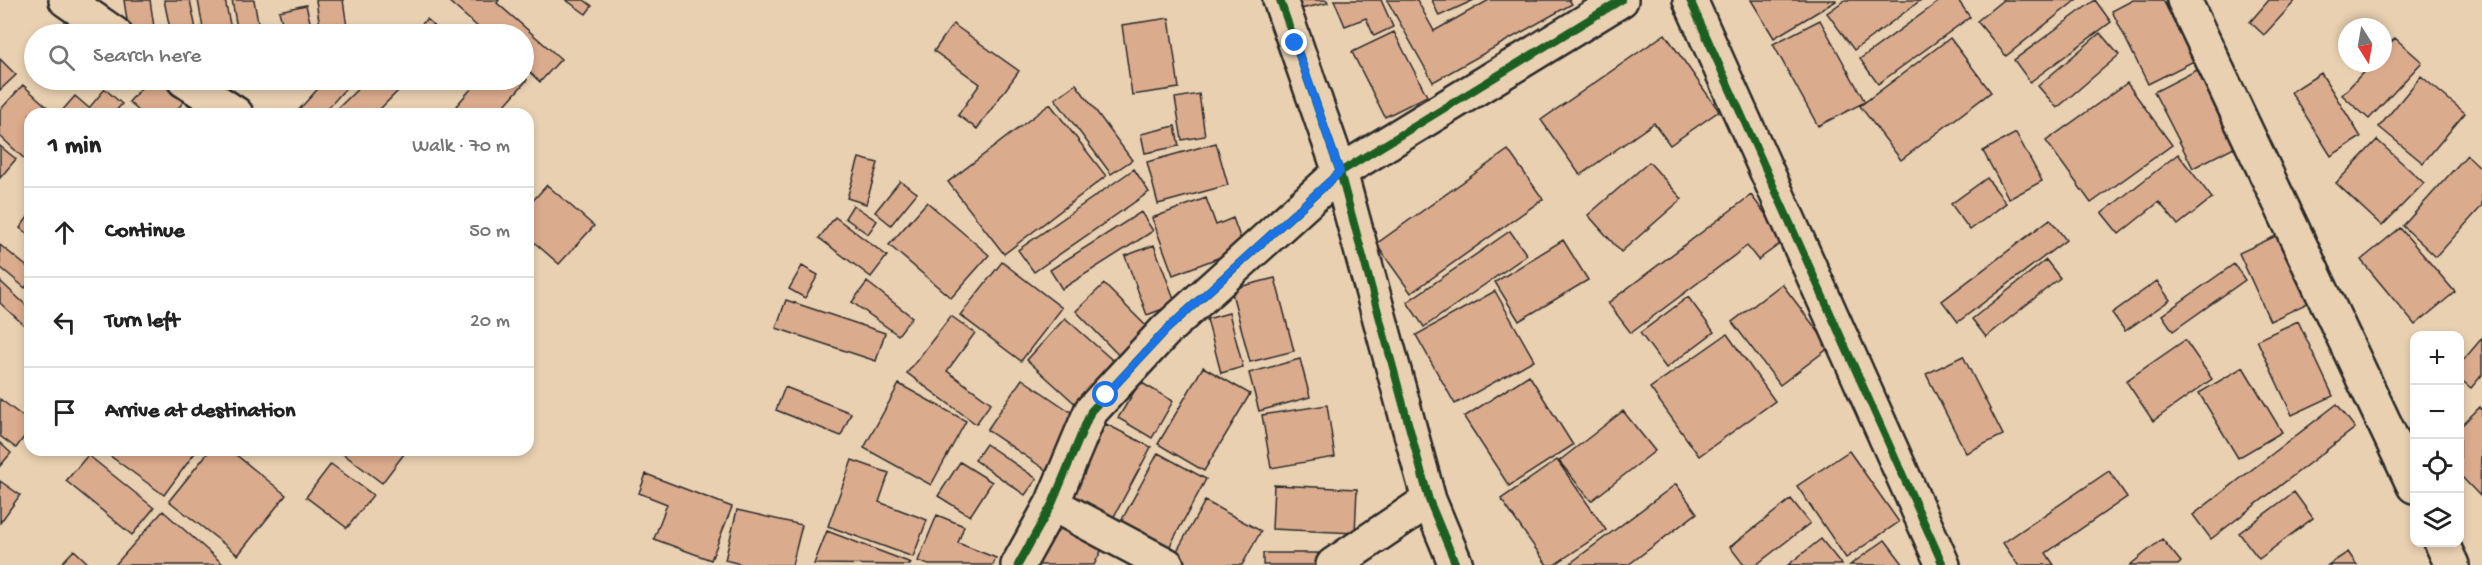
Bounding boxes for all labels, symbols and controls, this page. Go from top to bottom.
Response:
north arrow [2338,18,2392,72]
search box [24,24,534,90]
route end [1281,29,1307,55]
icon: search [45,41,78,74]
text: Search here [93,44,201,70]
text: 1 min [48,132,101,163]
text: Walk · 70 m [412,136,510,159]
icon: ahead [48,216,81,249]
text: Continue [105,219,185,245]
text: 50 m [469,221,510,244]
icon: left [48,306,81,339]
text: Turn left [105,309,179,335]
text: 20 m [470,311,510,334]
map controls [2410,331,2464,547]
button: + [2410,331,2464,385]
route start [1092,381,1118,407]
button: − [2410,385,2464,439]
icon: arrive [48,396,81,429]
text: Arrive at destination [105,399,295,425]
button: locate [2410,439,2464,493]
button: layers [2410,493,2464,547]

